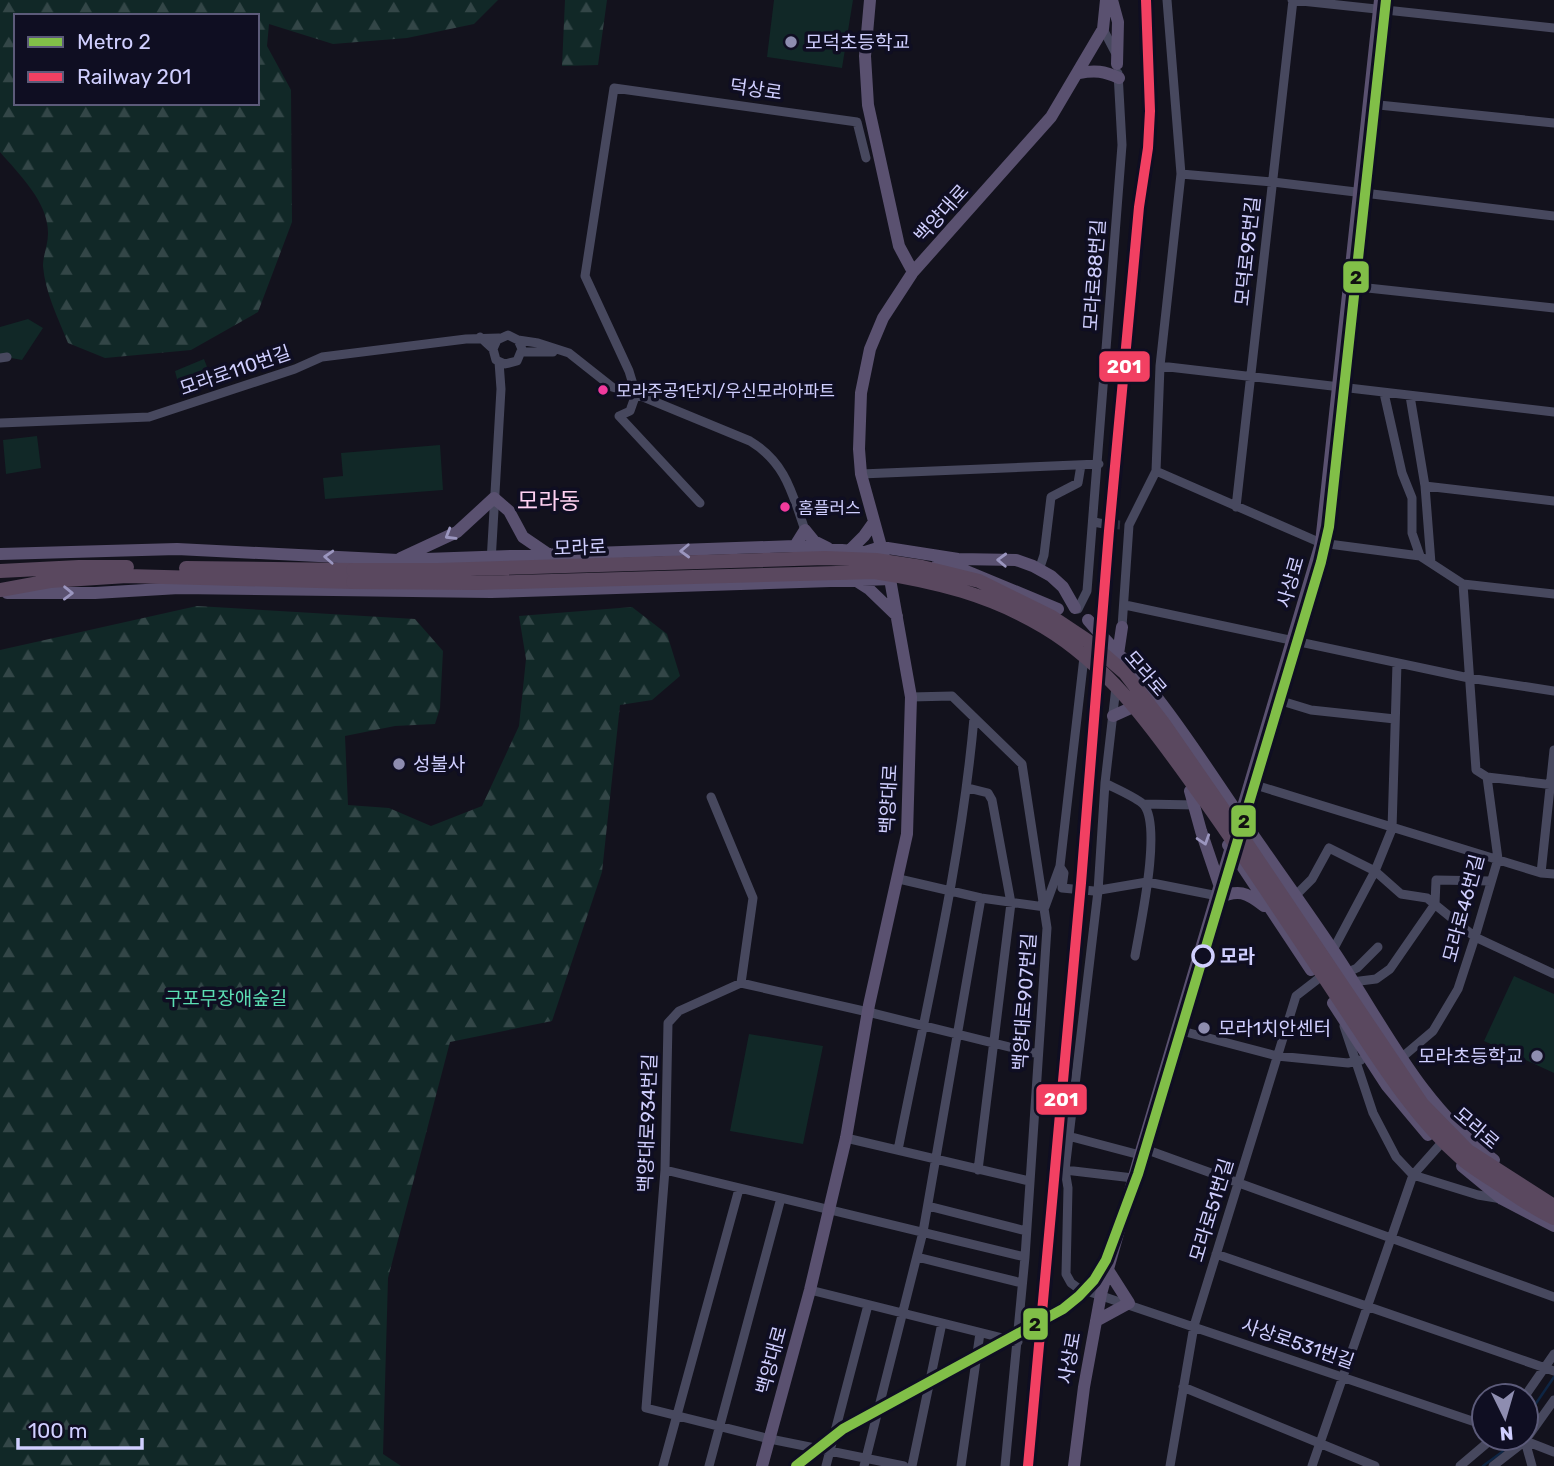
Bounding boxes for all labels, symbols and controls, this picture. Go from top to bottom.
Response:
legend [14,14,259,105]
text: Metro 2 [77,29,151,54]
place label: 모덕초등학교 [805,31,910,54]
marker: 모덕초등학교 [783,34,799,50]
text: Railway 201 [77,64,191,89]
street label: 덕상로 [728,74,784,105]
street label: 백양대로 [909,180,973,247]
street label: 모덕로95번길 [1230,195,1265,307]
street label: 모라로88번길 [1079,219,1110,331]
line badge: 2 [1342,260,1370,294]
text: 2 [1350,266,1362,289]
street label: 모라로110번길 [177,341,294,400]
line badge: 201 [1098,350,1151,383]
text: 201 [1107,355,1141,378]
place label: 모라주공1단지/우신모라아파트 [616,381,835,401]
marker: 모라주공1단지/우신모라아파트 [596,383,610,397]
district label: 모라동 [517,487,581,515]
place label: 홈플러스 [798,498,861,518]
marker: 홈플러스 [778,500,792,514]
one-way arrow [445,527,458,540]
street label: 모라로 [553,535,607,560]
one-way arrow [679,543,690,558]
one-way arrow [324,549,335,564]
one-way arrow [996,552,1007,567]
street label: 사상로 [1272,554,1309,611]
one-way arrow [63,585,74,601]
street label: 모라로 [1120,646,1172,701]
place label: 성불사 [413,753,465,776]
marker: 성불사 [391,756,407,772]
street label: 백양대로 [875,764,902,835]
line badge: 2 [1230,804,1257,838]
text: 2 [1238,810,1250,833]
one-way arrow [1196,833,1210,845]
street label: 모라로46번길 [1438,852,1489,965]
street label: 백양대로907번길 [1008,932,1041,1072]
marker: 모라 [1192,945,1214,967]
place label: 모라 [1220,945,1255,968]
park label: 구포무장애숲길 [165,987,287,1010]
place label: 모라1치안센터 [1218,1017,1331,1040]
marker: 모라1치안센터 [1196,1020,1212,1036]
place label: 모라초등학교 [1418,1045,1523,1068]
marker: 모라초등학교 [1529,1048,1545,1064]
street label: 백양대로934번길 [634,1053,661,1193]
line badge: 201 [1035,1083,1088,1116]
text: 201 [1044,1088,1078,1111]
street label: 모라로 [1449,1102,1504,1154]
street label: 모라로51번길 [1185,1156,1238,1264]
line badge: 2 [1022,1307,1049,1341]
text: 2 [1029,1313,1041,1336]
street label: 사상로531번길 [1238,1313,1357,1374]
street label: 백양대로 [751,1323,792,1397]
street label: 사상로 [1054,1330,1085,1386]
north arrow [1470,1382,1540,1452]
scale bar [18,1406,142,1450]
text: 100 m [28,1418,87,1443]
text: N [1499,1421,1514,1445]

